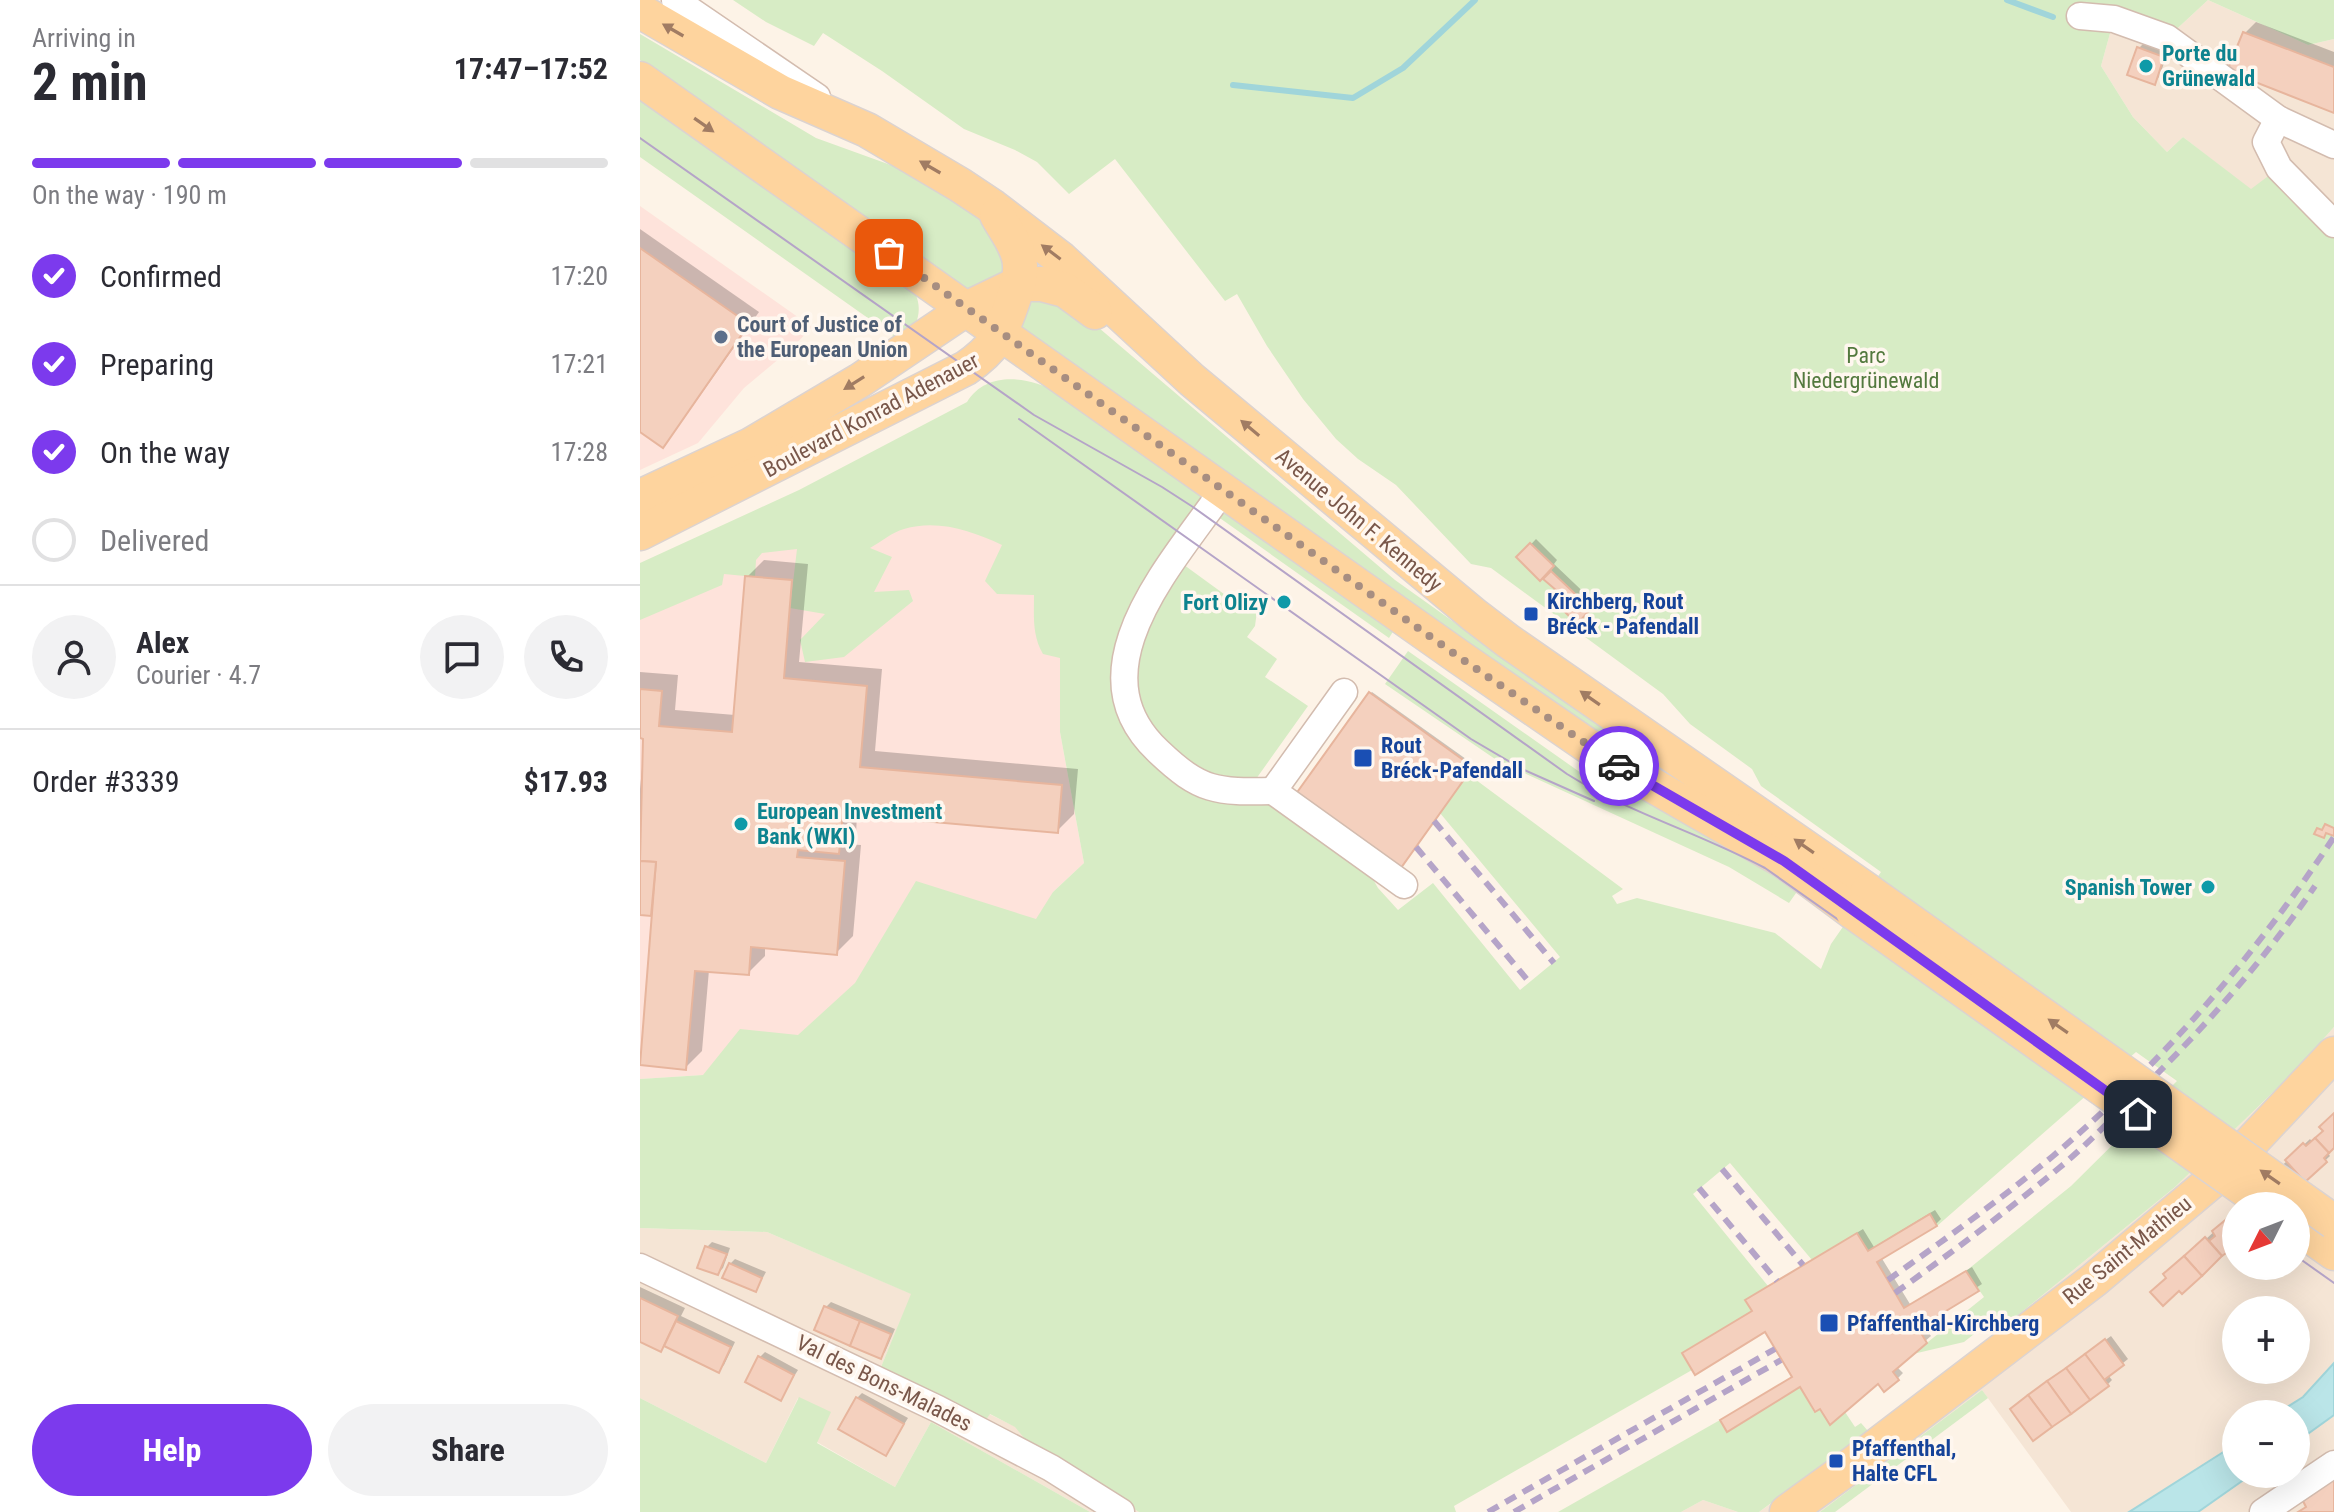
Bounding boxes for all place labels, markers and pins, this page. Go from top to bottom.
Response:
place label: Porte du Grünewald [2162,41,2255,91]
marker: Porte du Grünewald [2137,57,2155,75]
pin [855,219,923,287]
place label: Court of Justice of the European Union [737,312,908,362]
marker: Court of Justice of the European Union [712,328,730,346]
place label: Kirchberg, Rout Bréck - Pafendall [1547,589,1699,639]
place label: Fort Olizy [1183,590,1268,615]
marker: Fort Olizy [1275,593,1293,611]
marker: Kirchberg, Rout Bréck - Pafendall [1522,605,1540,623]
place label: Rout Bréck-Pafendall [1381,733,1523,783]
marker: Rout Bréck-Pafendall [1352,747,1374,769]
place label: European Investment Bank (WKI) [757,799,942,849]
marker: European Investment Bank (WKI) [732,815,750,833]
place label: Spanish Tower [2065,875,2192,900]
marker: Spanish Tower [2199,878,2217,896]
pin [2104,1080,2172,1148]
place label: Pfaffenthal-Kirchberg [1847,1311,2039,1336]
marker: Pfaffenthal-Kirchberg [1818,1312,1840,1334]
place label: Pfaffenthal, Halte CFL [1852,1436,1956,1486]
marker: Pfaffenthal, Halte CFL [1827,1452,1845,1470]

